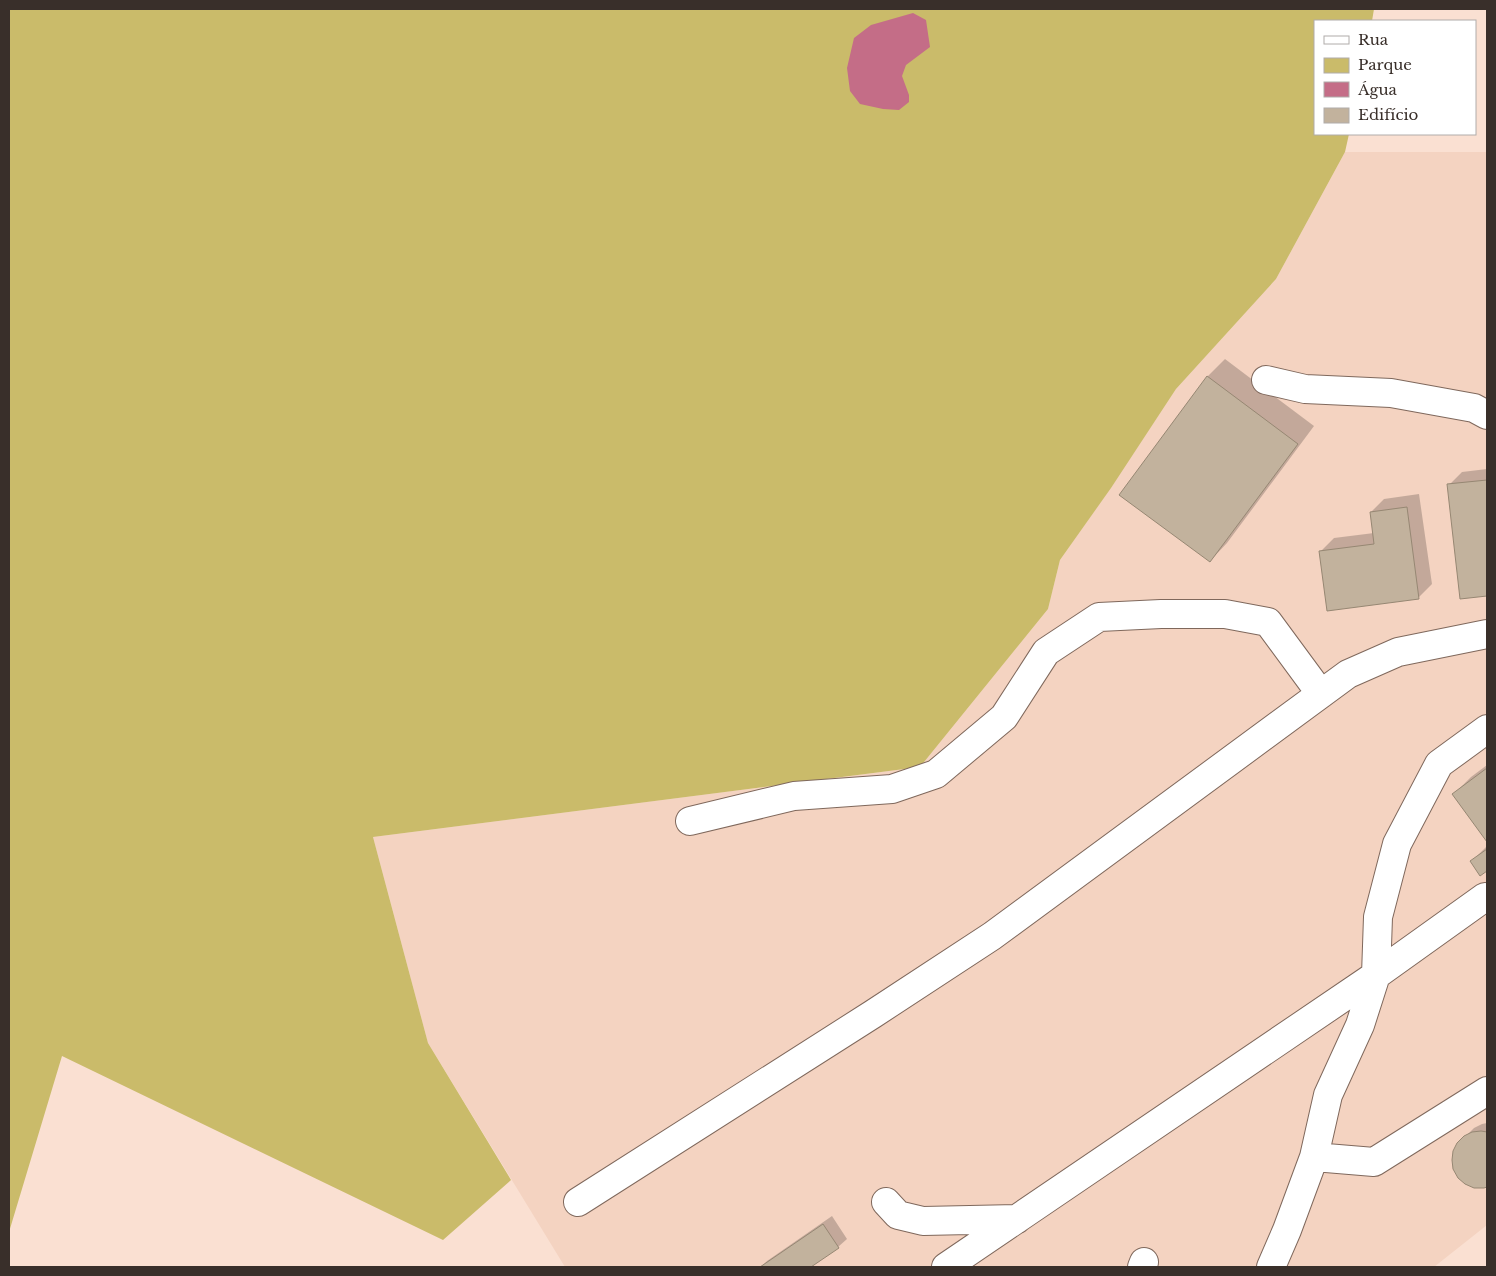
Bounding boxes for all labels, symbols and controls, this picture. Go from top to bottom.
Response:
legend [1314,20,1476,135]
text: Rua [1358,30,1389,49]
text: Parque [1358,55,1412,74]
text: Água [1357,80,1398,99]
text: Edifício [1358,105,1419,124]

